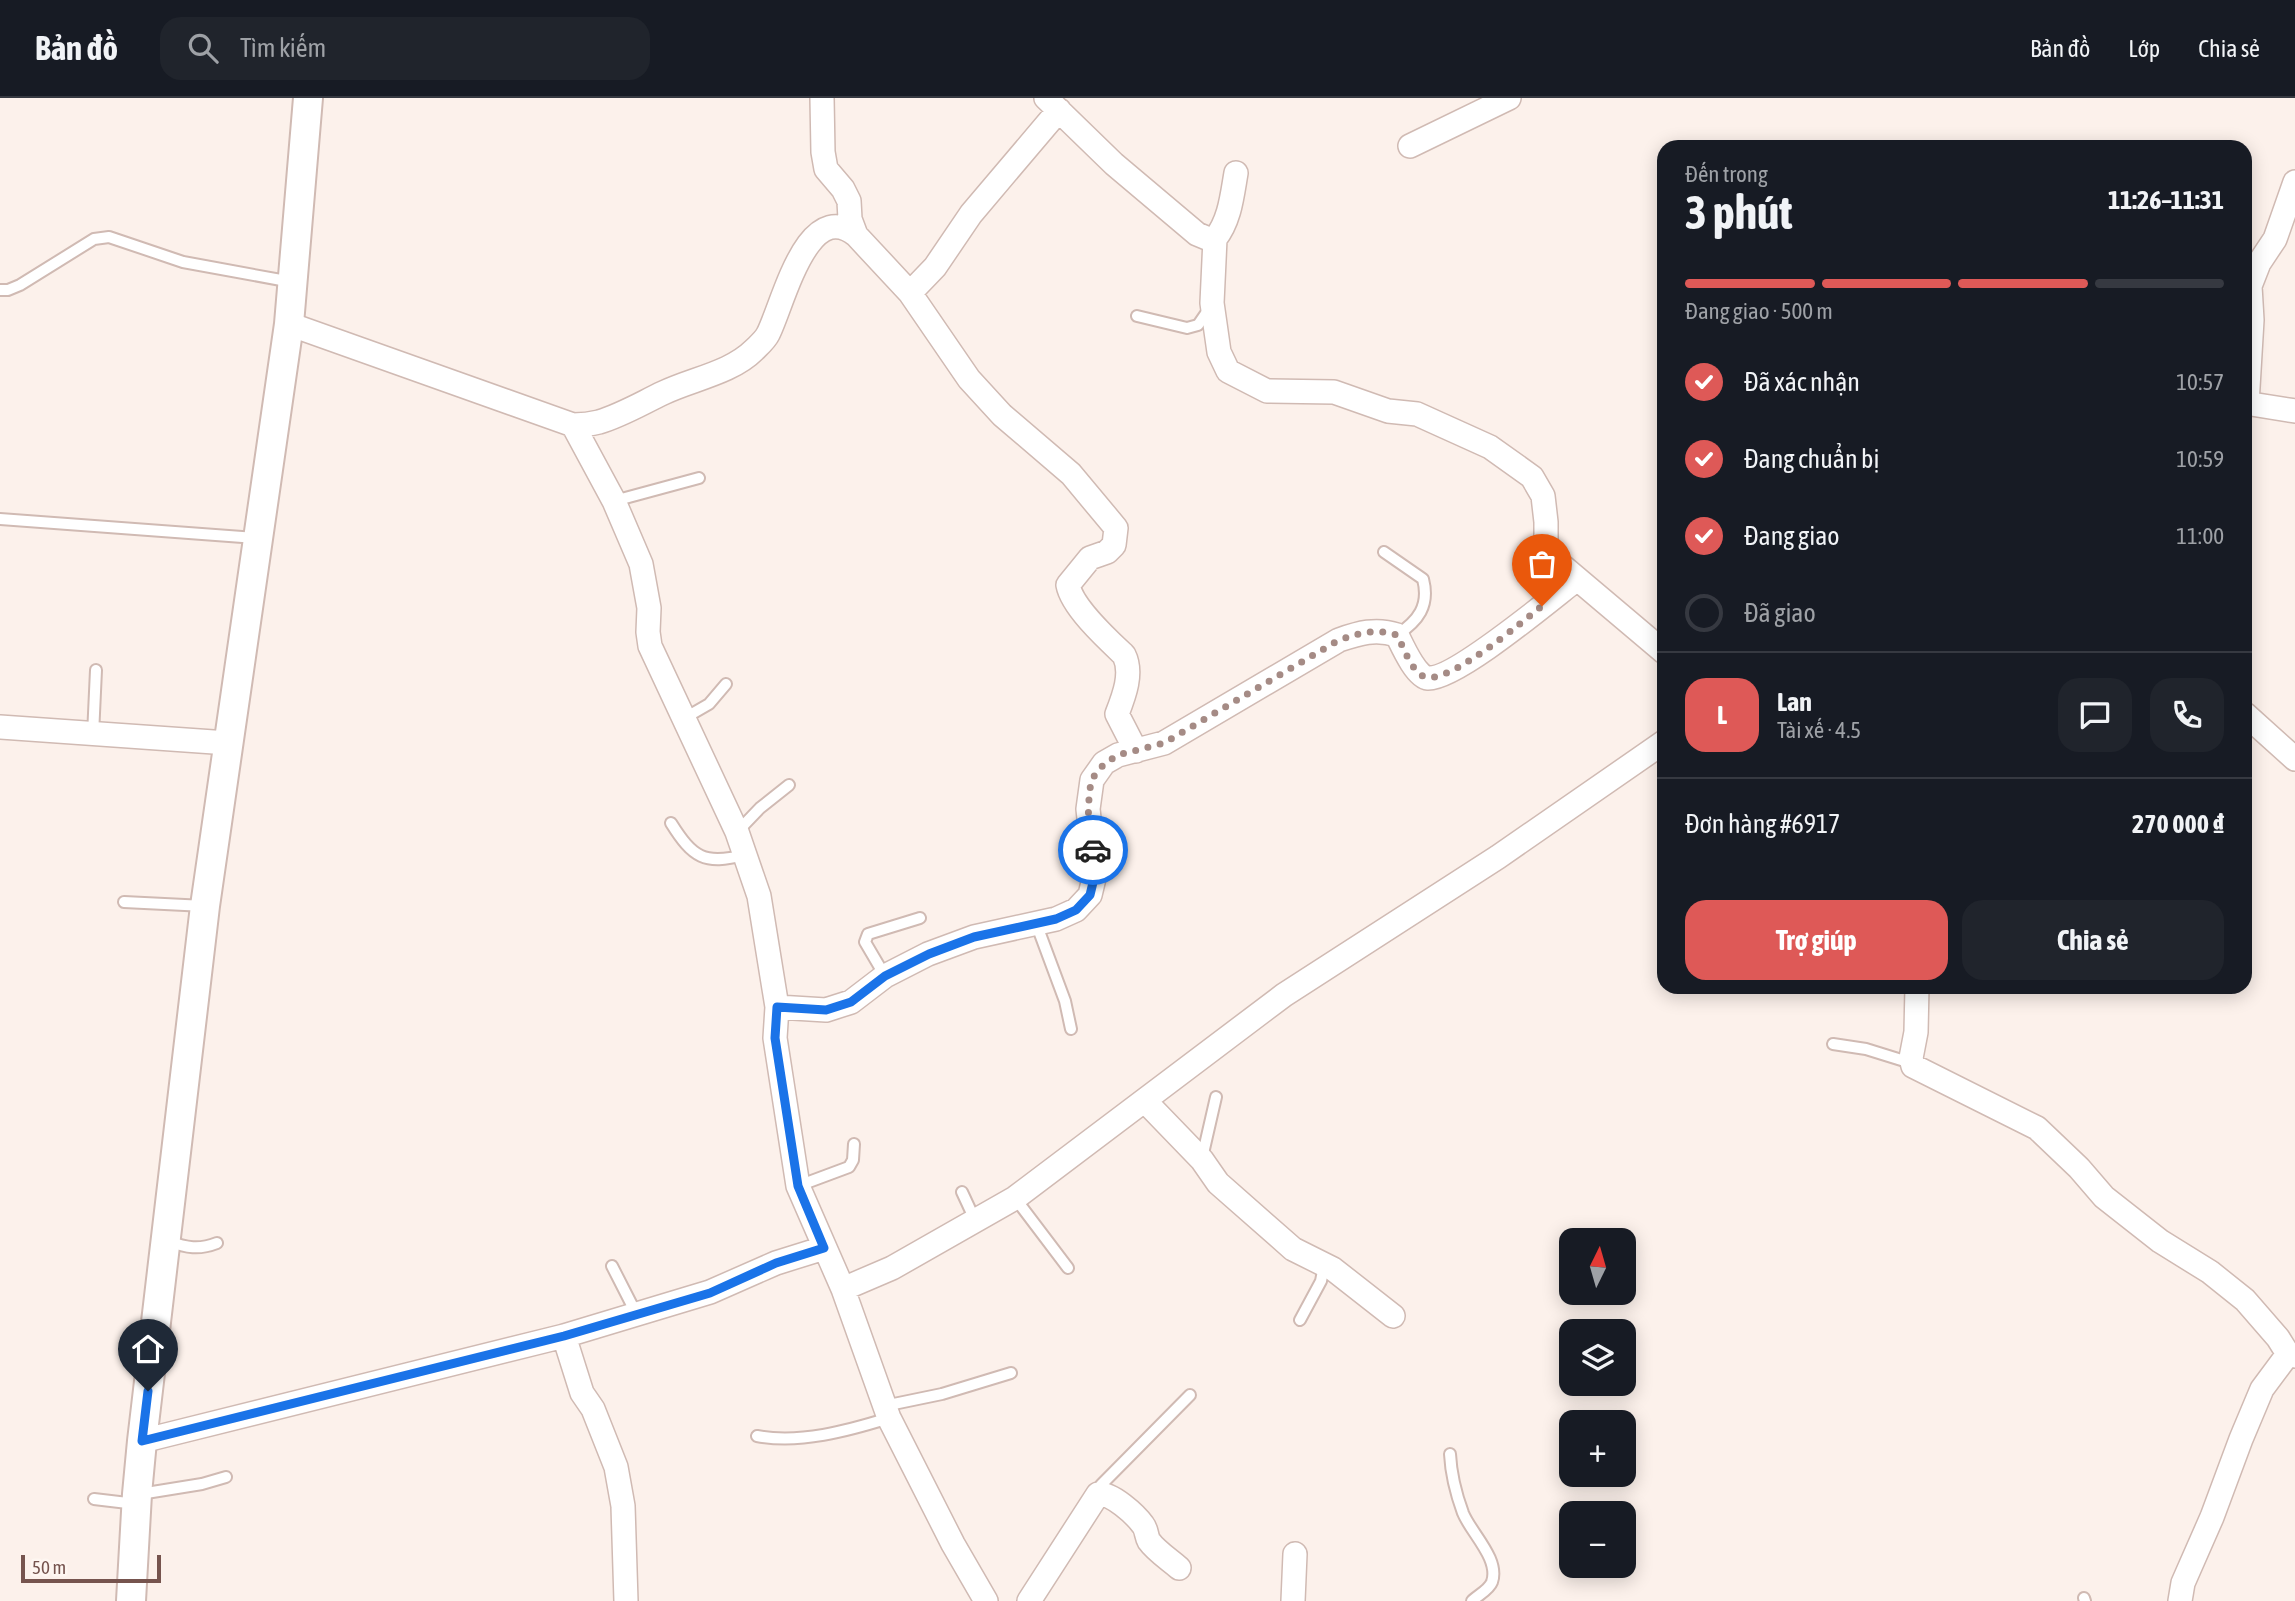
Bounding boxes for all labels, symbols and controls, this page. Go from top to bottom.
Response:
search box [160,17,650,80]
text: Bản đồ [35,29,118,67]
icon: search [184,29,222,67]
text: Tìm kiếm [240,33,326,63]
text: Bản đồ [2030,35,2090,62]
text: Lớp [2128,35,2160,62]
text: Chia sẻ [2198,35,2260,62]
text: Đến trong [1685,161,1768,187]
text: 11:26–11:31 [2108,185,2224,215]
text: 3 phút [1685,186,1793,239]
text: Đang giao · 500 m [1685,298,1833,324]
icon: check [1685,363,1723,401]
text: Đã xác nhận [1744,367,1860,397]
text: 10:57 [2176,369,2224,395]
icon: check [1685,440,1723,478]
text: Đang chuẩn bị [1744,444,1879,474]
text: 10:59 [2176,446,2224,472]
icon: check [1685,517,1723,555]
text: Đang giao [1744,521,1839,551]
text: 11:00 [2176,523,2224,549]
pin [1512,534,1572,606]
icon: bag [1523,545,1561,583]
text: Đã giao [1744,598,1816,628]
button: chat [2058,678,2132,752]
button: phone [2150,678,2224,752]
text: Lan [1777,687,1812,717]
text: L [1717,700,1727,730]
text: Tài xế · 4.5 [1777,717,1861,743]
text: Đơn hàng #6917 [1685,809,1840,839]
text: 270 000 ₫ [2132,809,2224,839]
courier [1058,815,1128,885]
icon: car [1074,831,1112,869]
button: Trợ giúp [1685,900,1948,980]
button: Chia sẻ [1962,900,2224,980]
north arrow [1559,1228,1636,1306]
map controls [1559,1228,1636,1578]
pin [118,1319,178,1391]
button: layers [1559,1319,1636,1396]
icon: home [129,1330,167,1368]
button: + [1559,1410,1636,1487]
button: − [1559,1501,1636,1578]
scale bar [21,1552,161,1584]
text: 50 m [32,1556,66,1578]

